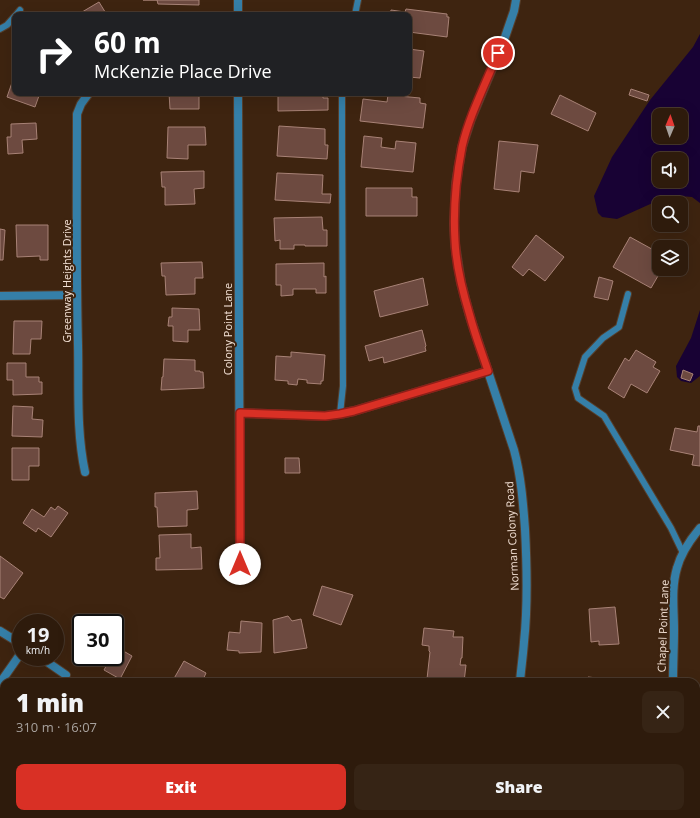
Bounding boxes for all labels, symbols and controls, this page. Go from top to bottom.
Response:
text: 60 m [94,23,161,61]
icon: right [28,28,80,80]
pin [481,36,515,70]
icon: arrive [487,42,509,64]
text: McKenzie Place Drive [94,59,272,83]
north arrow [652,108,688,144]
map controls [652,108,688,276]
button: sound [652,152,688,188]
button: search [652,196,688,232]
street label: Greenway Heights Drive [59,219,74,343]
button: layers [652,240,688,276]
street label: Colony Point Lane [220,283,235,375]
street label: Norman Colony Road [501,481,522,591]
position arrow [219,543,261,585]
street label: Chapel Point Lane [653,579,672,673]
speed limit sign: 30 [72,614,124,666]
text: 19 [27,621,49,648]
text: km/h [26,643,50,657]
text: 1 min [16,686,84,719]
button: close [642,691,684,733]
text: 310 m · 16:07 [16,718,97,736]
button: Exit [16,764,346,810]
button: Share [354,764,684,810]

